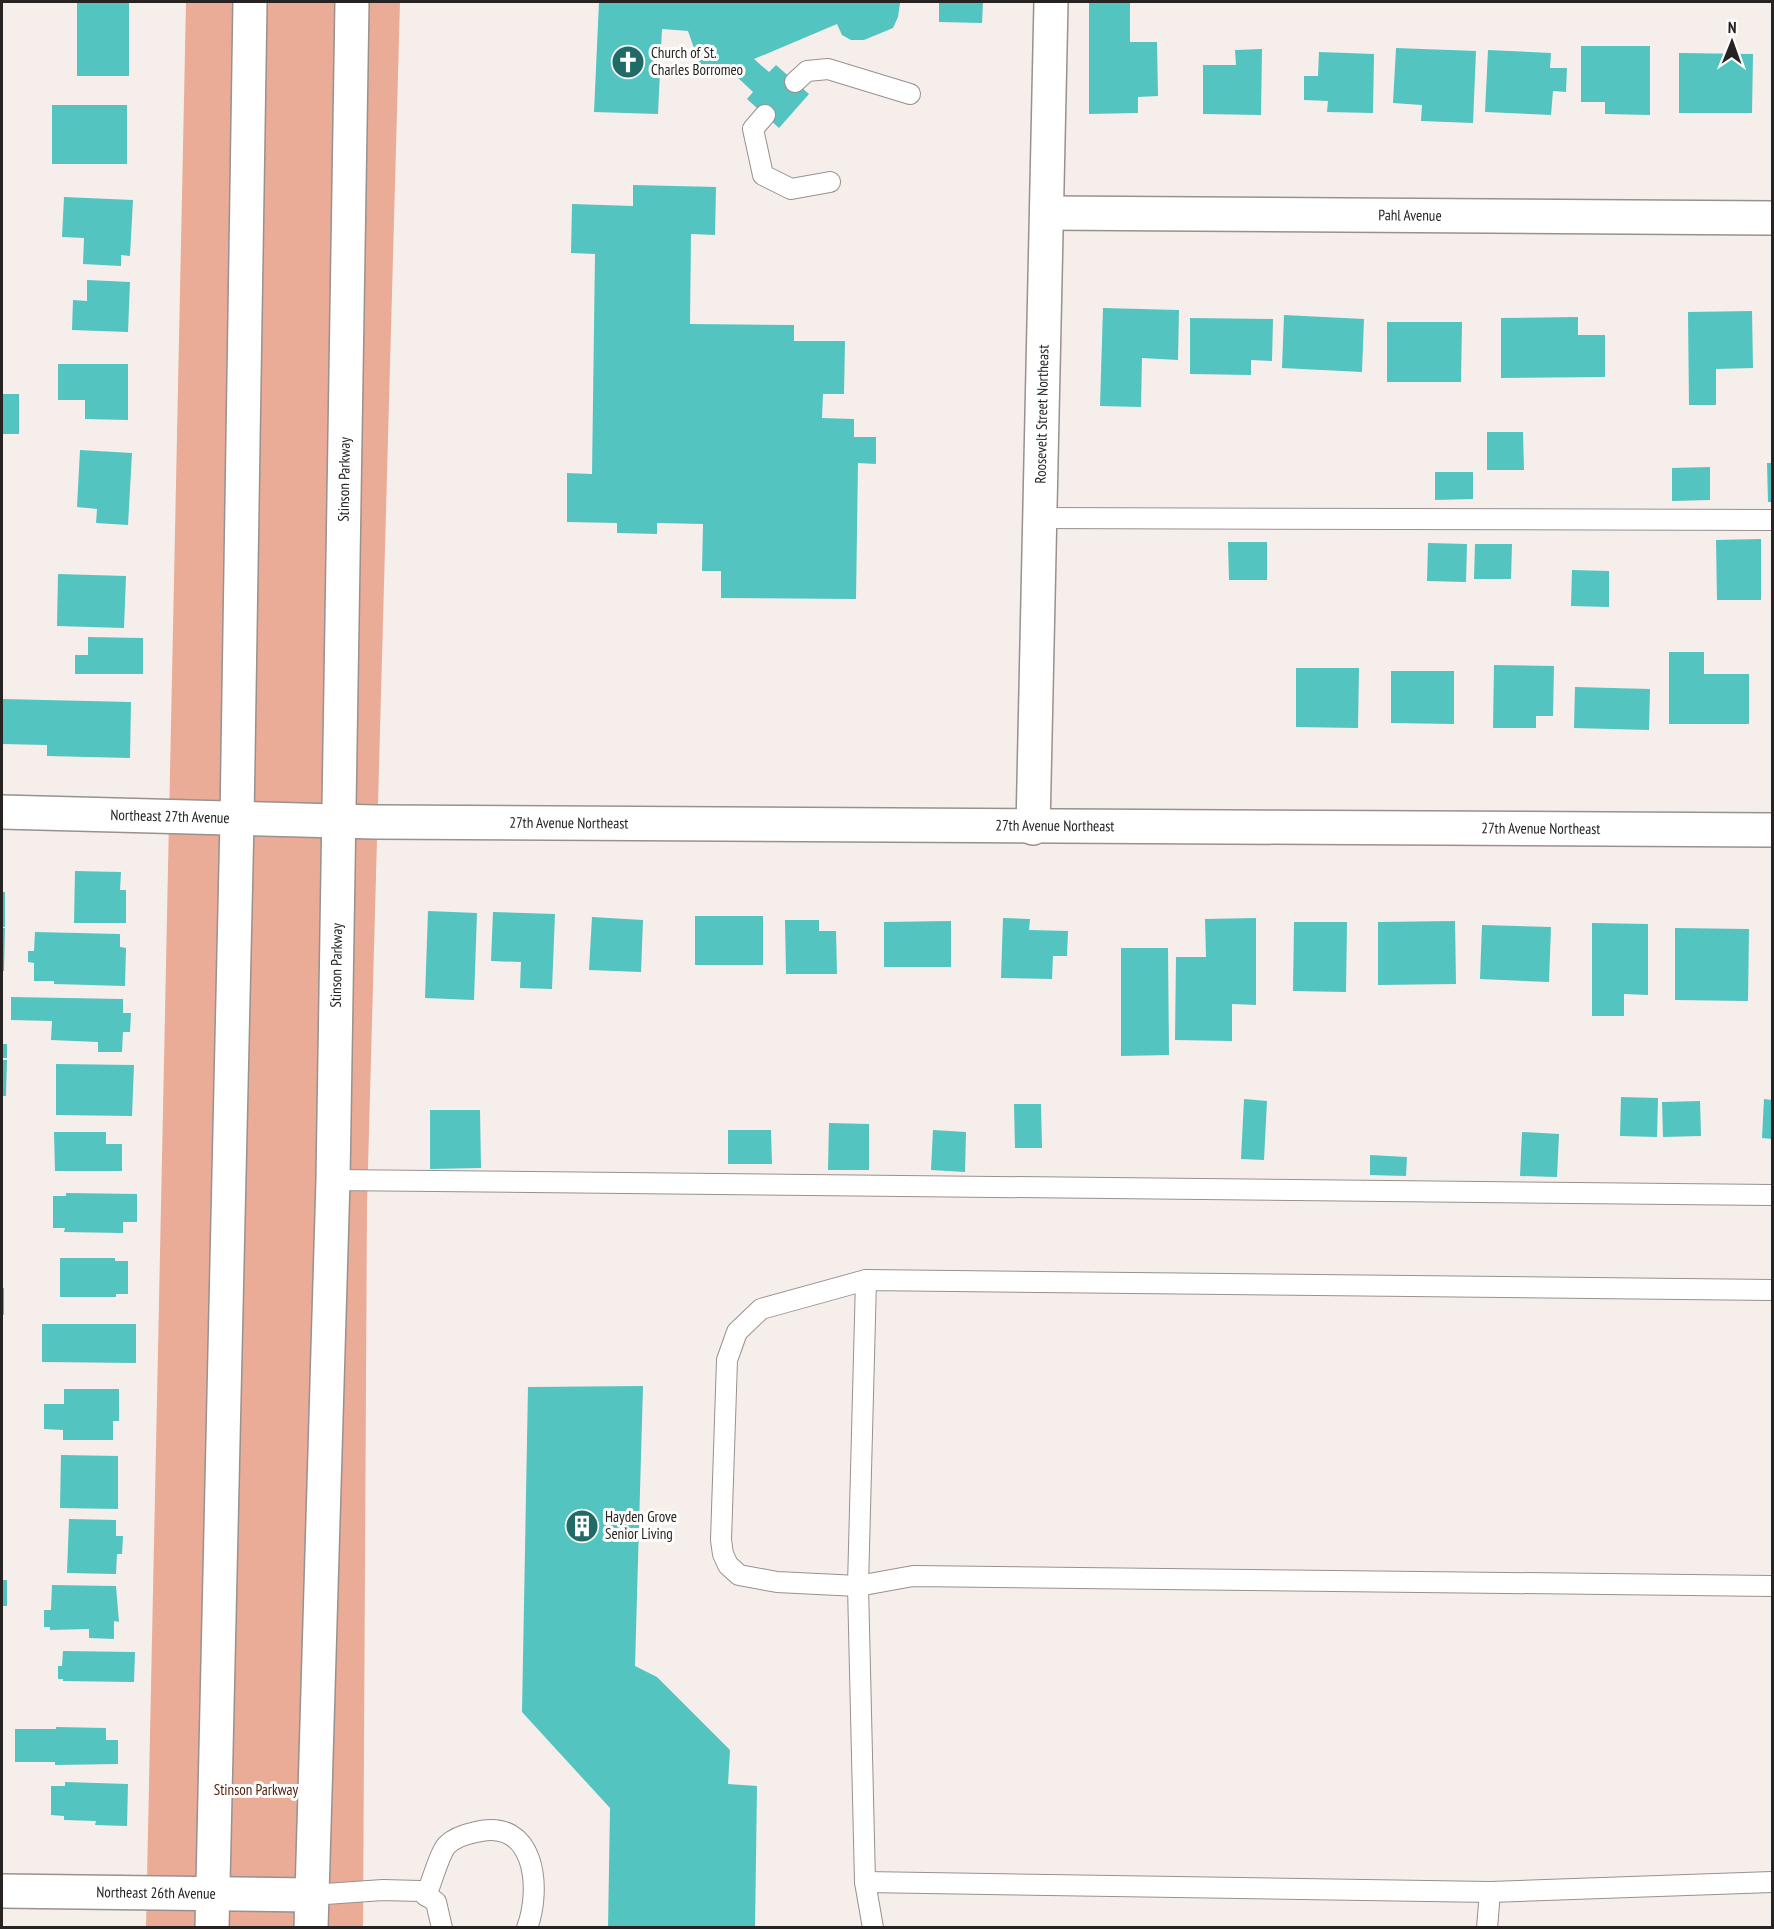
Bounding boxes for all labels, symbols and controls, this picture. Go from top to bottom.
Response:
north arrow [1702,12,1762,72]
text: N [1728,17,1737,37]
place label: Church of St. Charles Borromeo [651,43,743,79]
church icon: Church of St. Charles Borromeo [610,44,646,80]
street label: Pahl Avenue [1378,205,1442,225]
street label: Roosevelt Street Northeast [1031,344,1053,484]
street label: Stinson Parkway [334,437,354,522]
street label: Northeast 27th Avenue [110,805,230,827]
street label: 27th Avenue Northeast [509,813,629,832]
street label: 27th Avenue Northeast [995,816,1115,835]
street label: 27th Avenue Northeast [1481,818,1601,838]
street label: Stinson Parkway [326,923,346,1008]
place label: Hayden Grove Senior Living [605,1507,677,1543]
building icon: Hayden Grove Senior Living [564,1508,600,1544]
park label: Stinson Parkway [214,1780,299,1799]
street label: Northeast 26th Avenue [96,1882,216,1903]

